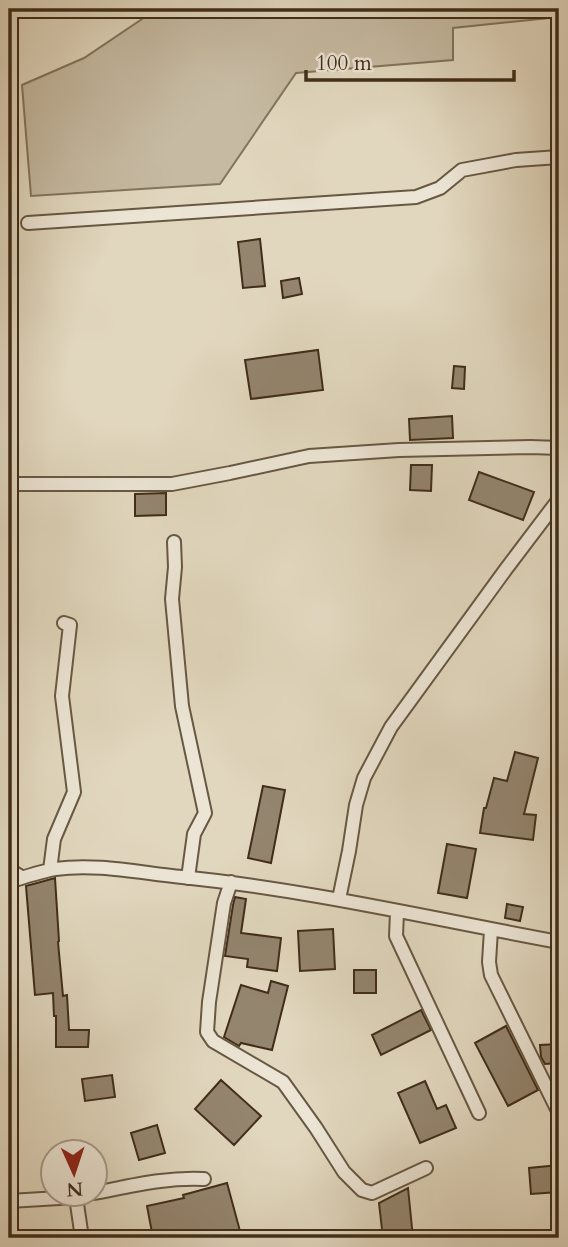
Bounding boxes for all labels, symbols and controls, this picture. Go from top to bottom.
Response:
scale bar [306,38,514,82]
text: 100 m [316,49,372,78]
north arrow [38,1138,108,1208]
text: N [65,1176,84,1202]

